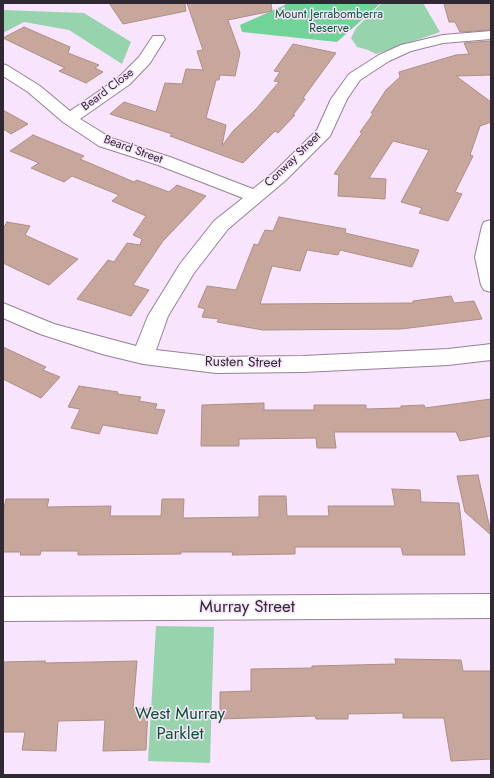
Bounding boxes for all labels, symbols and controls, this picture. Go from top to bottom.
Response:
park label: Mount Jerrabomberra Reserve [275,8,383,36]
street label: Beard Close [79,66,137,114]
street label: Conway Street [262,130,324,190]
street label: Beard Street [101,133,165,167]
street label: Rusten Street [205,354,281,372]
street label: Murray Street [199,598,295,618]
park label: West Murray Parklet [135,705,225,745]

